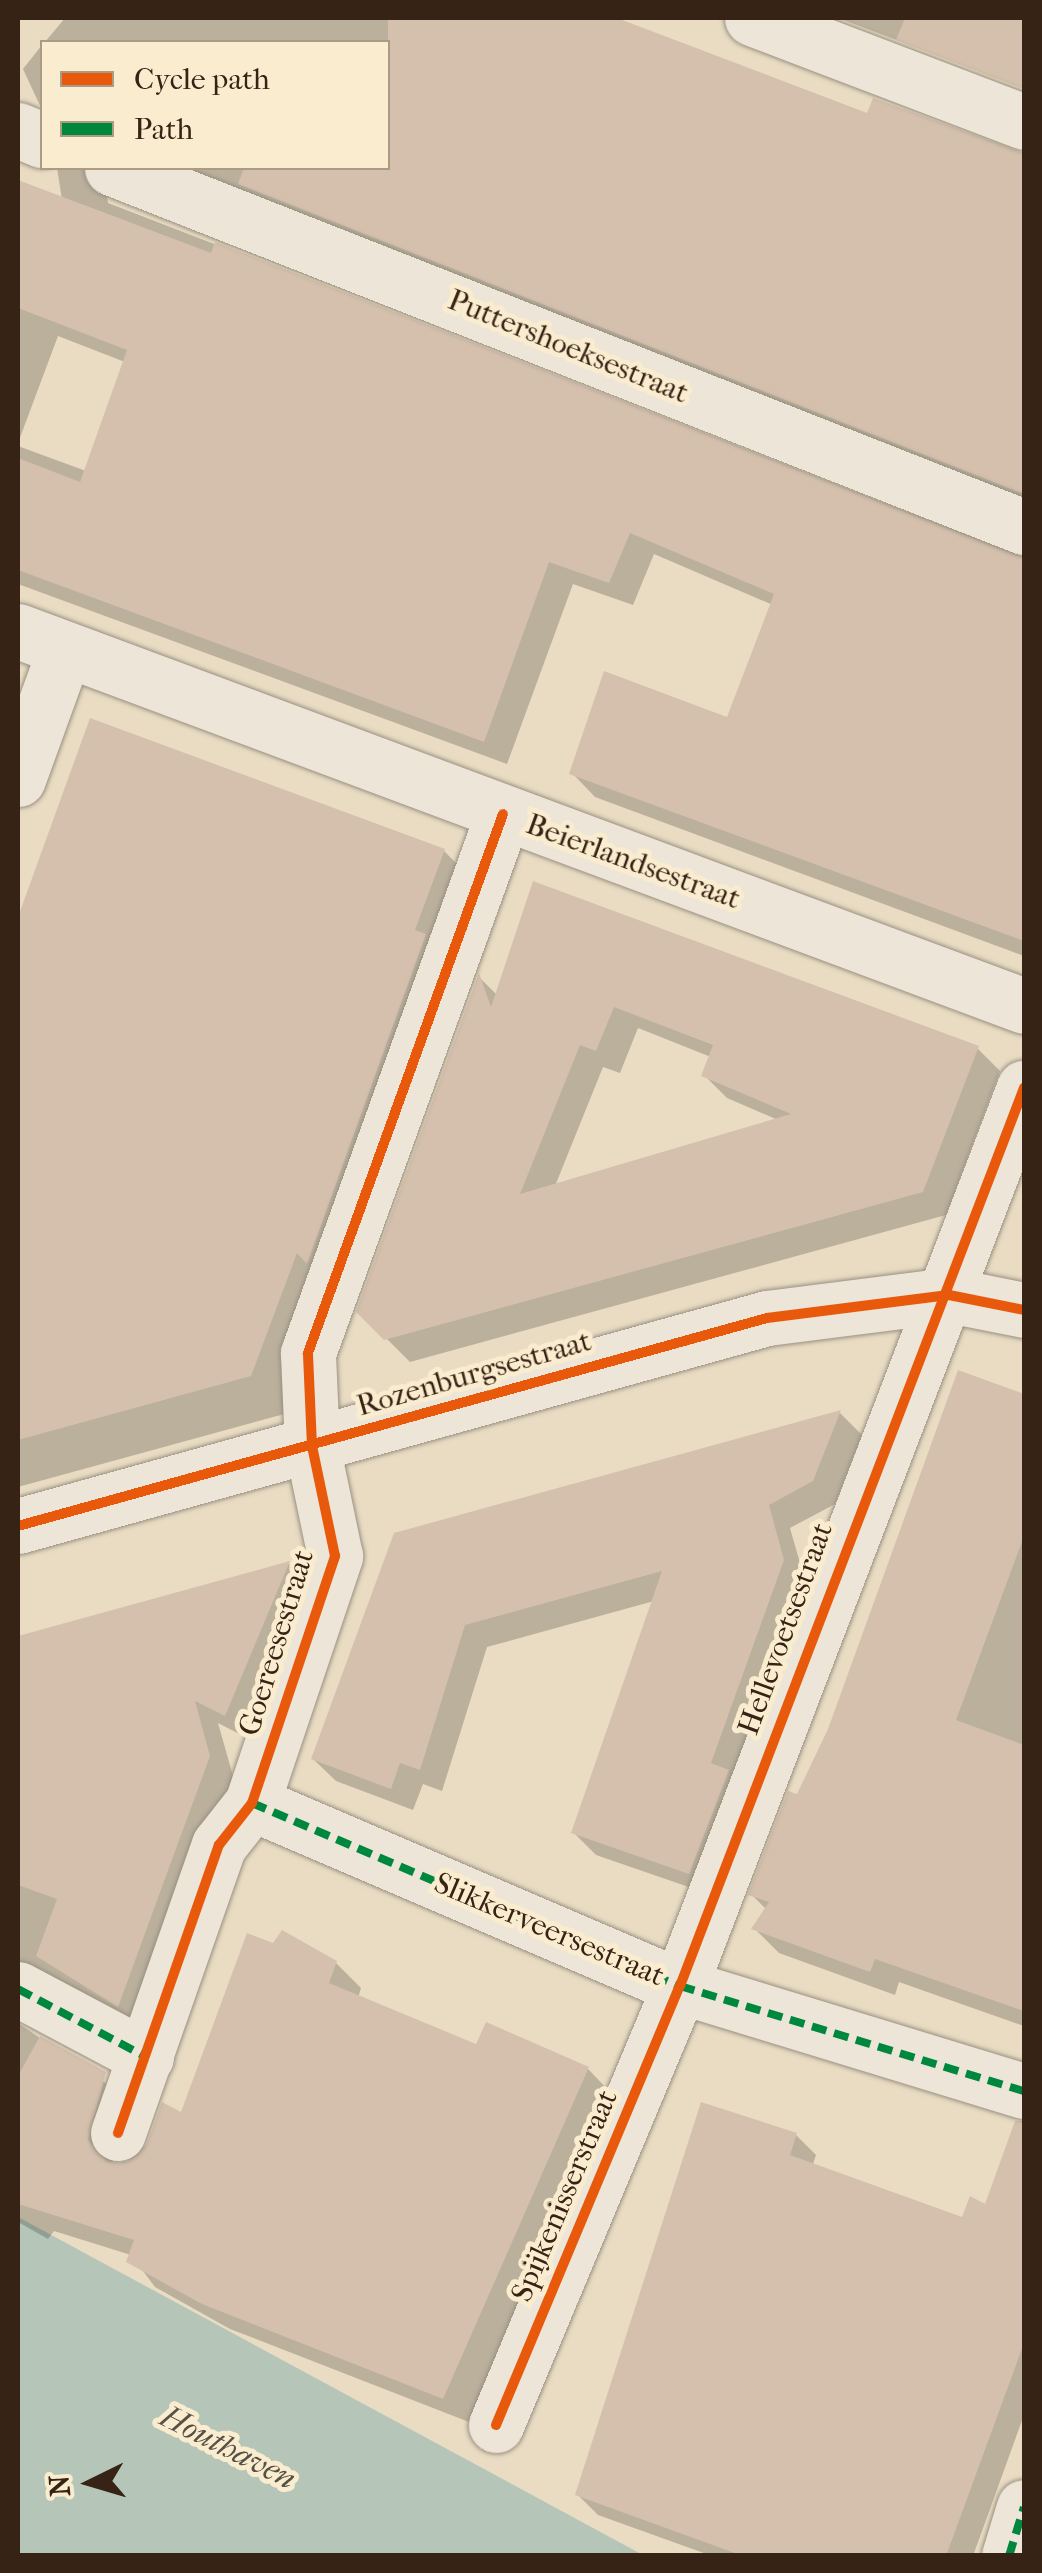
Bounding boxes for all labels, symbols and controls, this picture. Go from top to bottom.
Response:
legend [40,40,390,170]
text: Cycle path [134,62,270,97]
text: Path [134,112,193,147]
street label: Puttershoeksestraat [443,282,693,412]
street label: Beierlandsestraat [521,807,745,917]
street label: Rozenburgsestraat [353,1323,595,1425]
street label: Hellevoetsestraat [731,1518,841,1740]
street label: Goereesestraat [232,1546,322,1740]
street label: Slikkerveersestraat [429,1865,669,1995]
street label: Spijkenisserstraat [504,2085,626,2307]
water label: Houthaven [154,2398,302,2498]
north arrow [40,2433,140,2533]
text: N [42,2474,77,2498]

